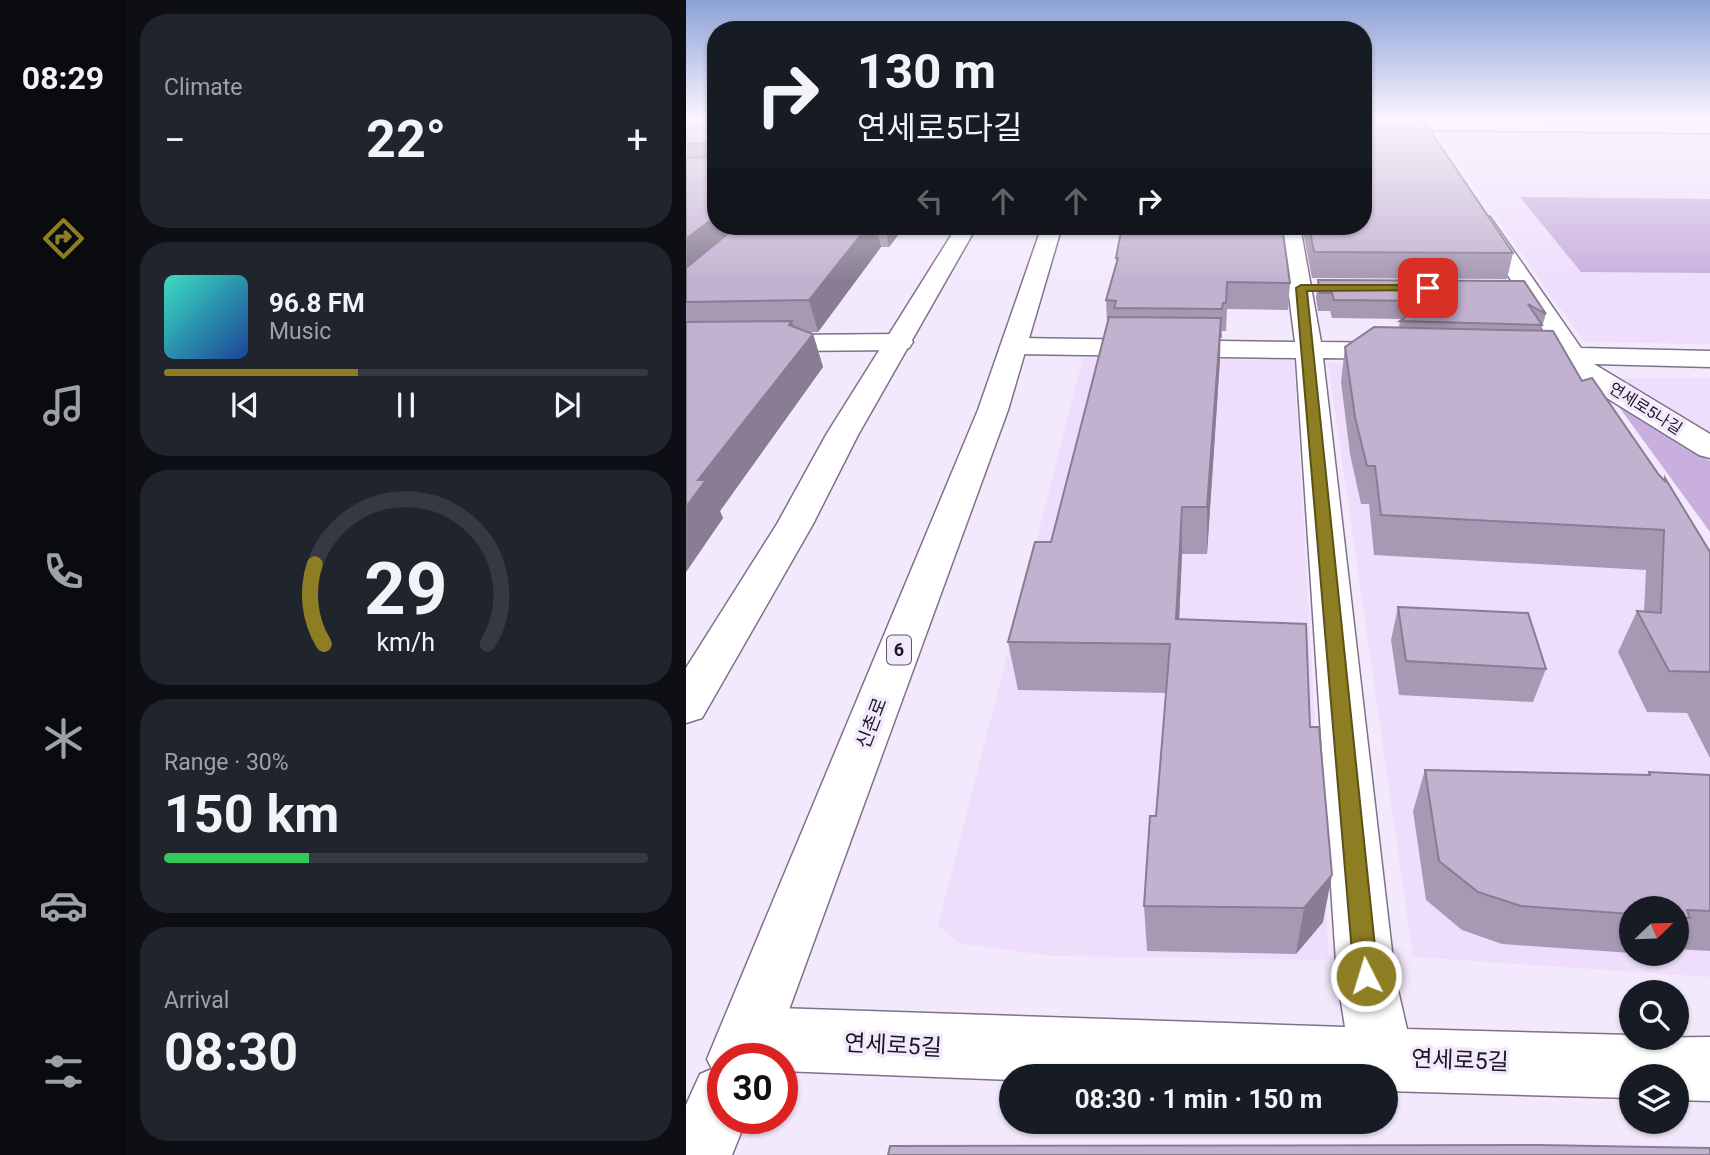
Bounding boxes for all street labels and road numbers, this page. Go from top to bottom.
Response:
street label: 연세로5나길 [1606,378,1686,438]
road number: 6 [887,636,911,664]
street label: 신촌로 [851,695,892,752]
street label: 연세로5길 [844,1029,942,1062]
street label: 연세로5길 [1411,1045,1509,1076]

